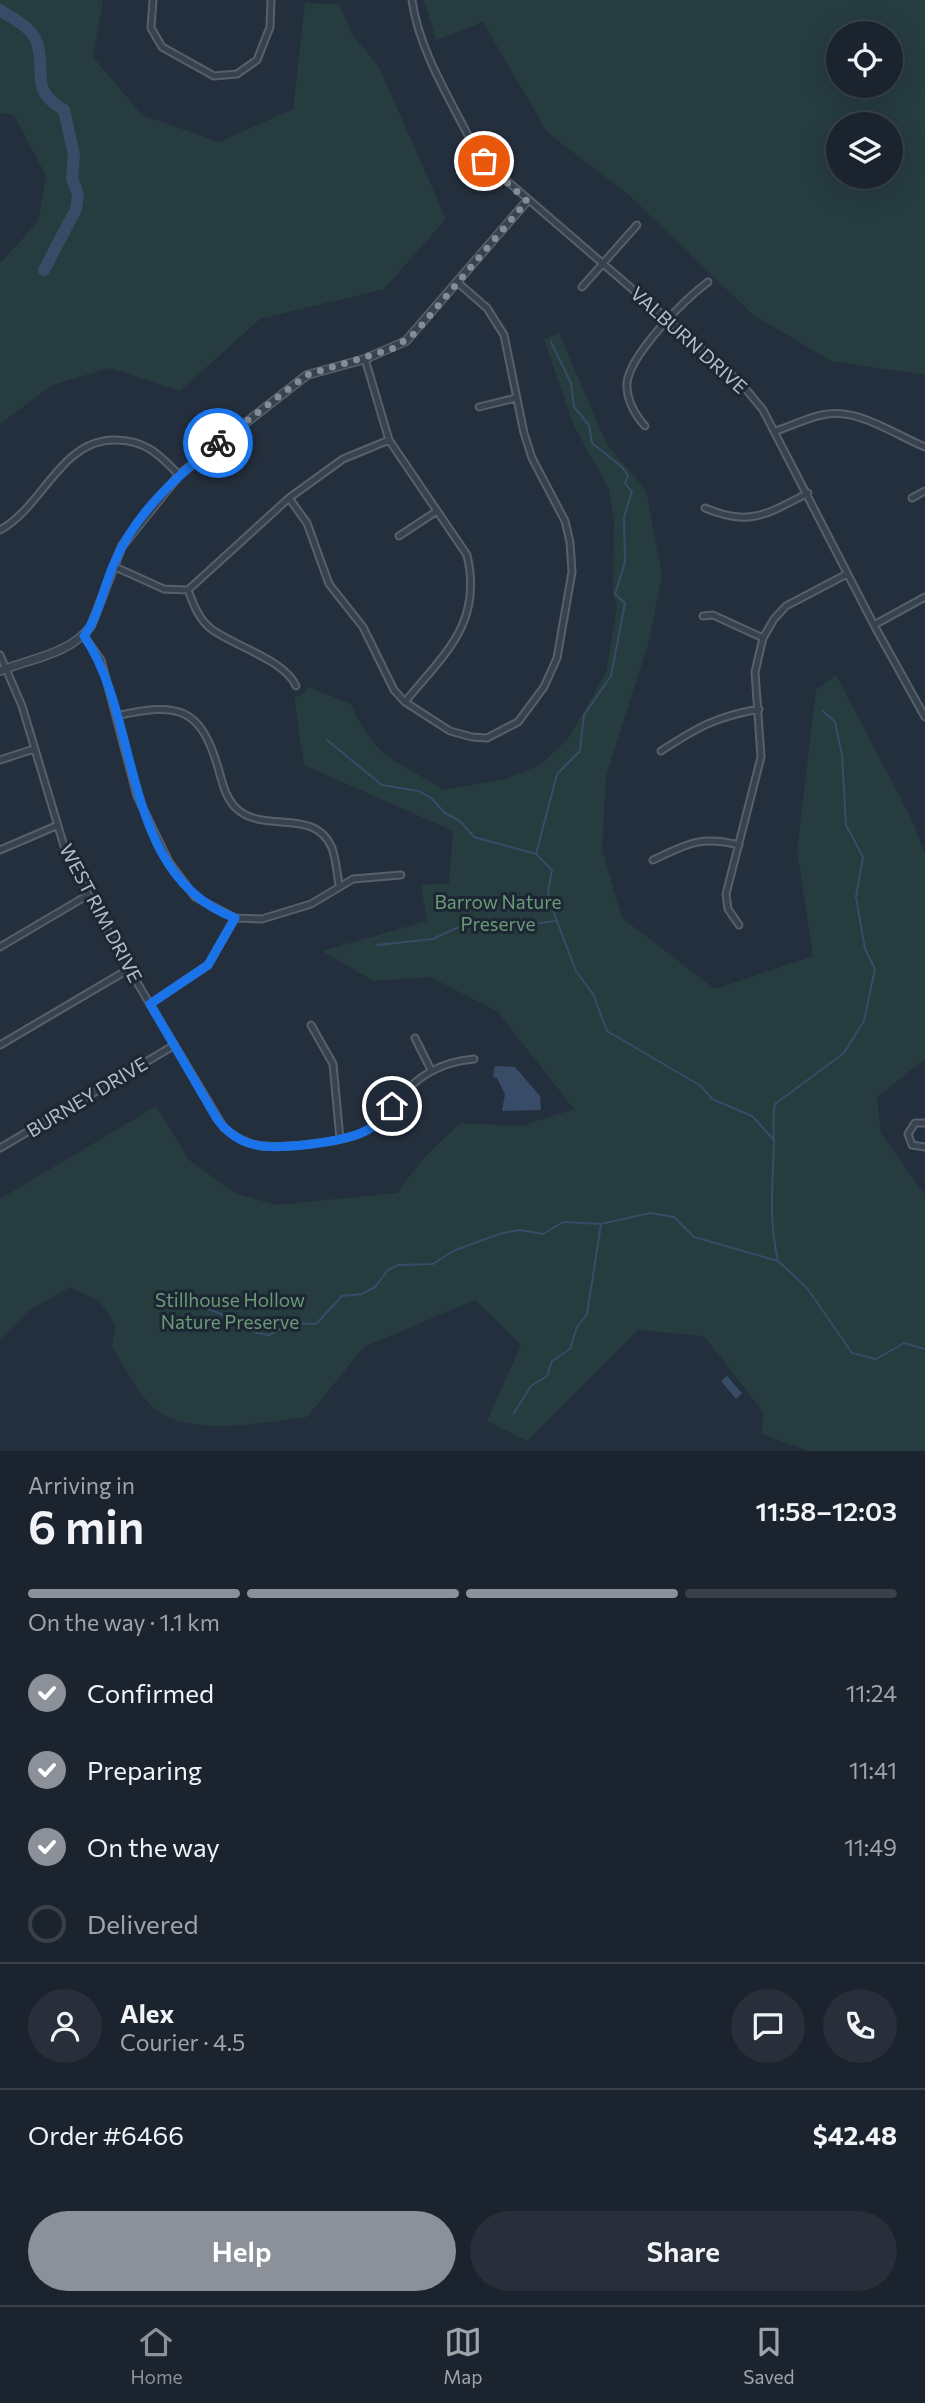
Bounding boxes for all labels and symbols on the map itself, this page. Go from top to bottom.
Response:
pin [454,131,514,191]
street label: VALBURN DRIVE [626,281,752,398]
courier [183,408,253,478]
street label: WEST RIM DRIVE [55,840,148,986]
park label: Barrow Nature Preserve [435,890,561,935]
street label: BURNEY DRIVE [22,1051,151,1142]
pin [362,1076,422,1136]
park label: Stillhouse Hollow Nature Preserve [155,1288,305,1333]

